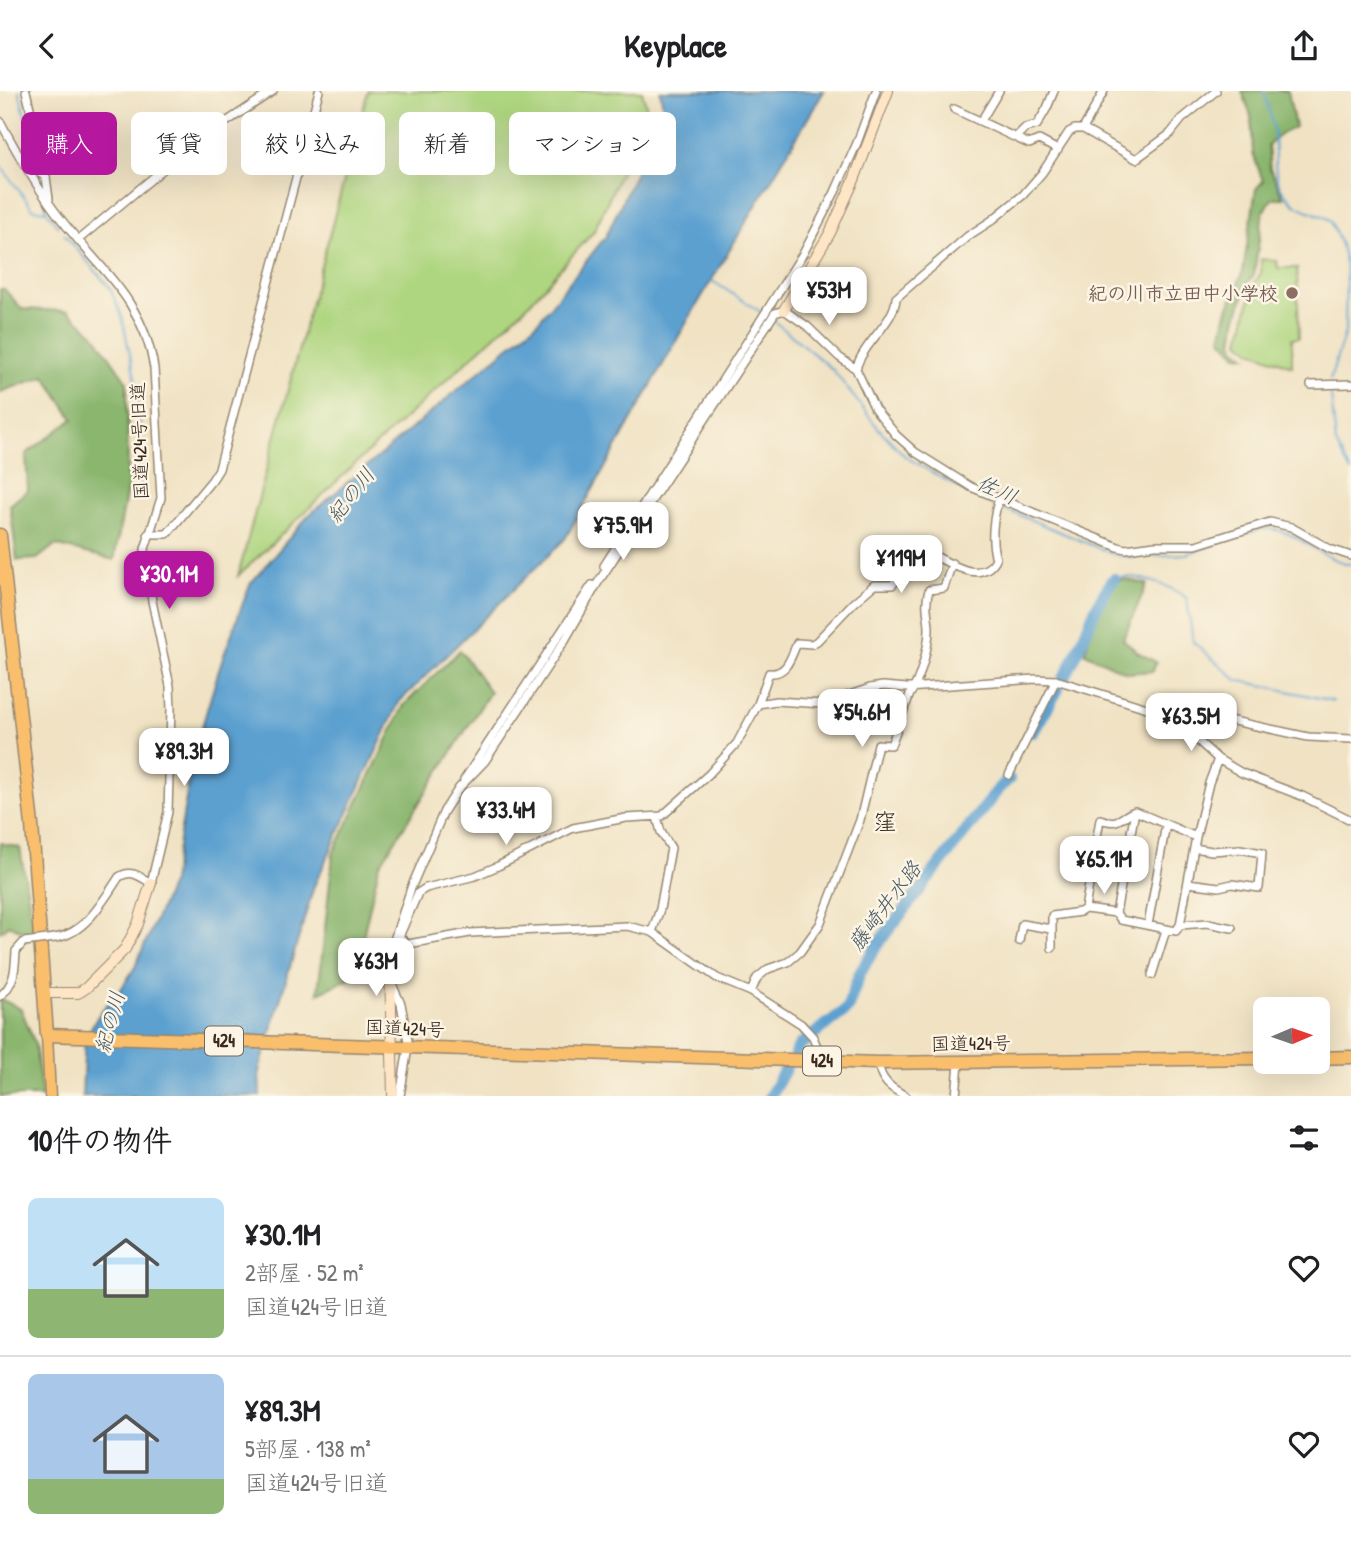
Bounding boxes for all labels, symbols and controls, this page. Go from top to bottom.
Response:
text: Keyplace [624,24,727,67]
icon: back [28,27,66,65]
icon: share [1285,27,1323,65]
chip: 購入 [21,112,117,175]
chip: 賃貸 [131,112,227,175]
chip: 絞り込み [241,112,385,175]
chip: 新着 [399,112,495,175]
chip: マンション [509,112,676,175]
pin: ¥53M [788,267,870,327]
text: ¥53M [807,274,851,305]
place label: 紀の川市立田中小学校 [1088,280,1278,306]
marker: 紀の川市立田中小学校 [1284,285,1300,301]
street label: 国道424号旧道 [124,382,154,500]
water label: 紀の川 [320,461,381,528]
water label: 佐川 [972,468,1022,511]
pin: ¥75.9M [566,503,680,562]
text: ¥75.9M [594,509,652,540]
pin: ¥119M [852,535,950,595]
text: ¥119M [876,542,926,573]
pin: ¥30.1M [112,552,226,611]
text: ¥30.1M [140,558,198,589]
pin: ¥54.6M [805,689,919,749]
pin: ¥63.5M [1134,693,1248,753]
text: ¥54.6M [834,696,890,727]
text: ¥63.5M [1162,700,1220,731]
pin: ¥89.3M [127,729,241,788]
text: ¥89.3M [155,735,213,766]
pin: ¥33.4M [449,787,563,847]
text: ¥33.4M [477,794,535,825]
district label: 窪 [874,806,897,837]
pin: ¥65.1M [1047,837,1161,896]
text: ¥65.1M [1076,843,1132,874]
water label: 藤崎井水路 [841,854,928,956]
pin: ¥63M [335,939,417,998]
text: ¥63M [354,945,398,976]
water label: 紀の川 [87,988,132,1056]
north arrow [1253,997,1330,1075]
map controls [1253,997,1330,1074]
street label: 国道424号 [364,1014,446,1042]
road number: 424 [205,1027,243,1056]
street label: 国道424号 [931,1029,1011,1057]
road number: 424 [803,1047,841,1076]
icon: filters [1285,1119,1323,1157]
text: 10件の物件 [28,1120,172,1160]
text: ¥30.1M [245,1214,321,1254]
icon: home [84,1226,168,1310]
icon: heart [1285,1249,1323,1287]
text: 2部屋 · 52 m² [245,1257,364,1288]
text: 国道424号旧道 [245,1291,388,1322]
text: ¥89.3M [245,1390,321,1430]
icon: home [84,1402,168,1486]
icon: heart [1285,1425,1323,1463]
text: 5部屋 · 138 m² [245,1433,371,1464]
text: 国道424号旧道 [245,1467,388,1498]

